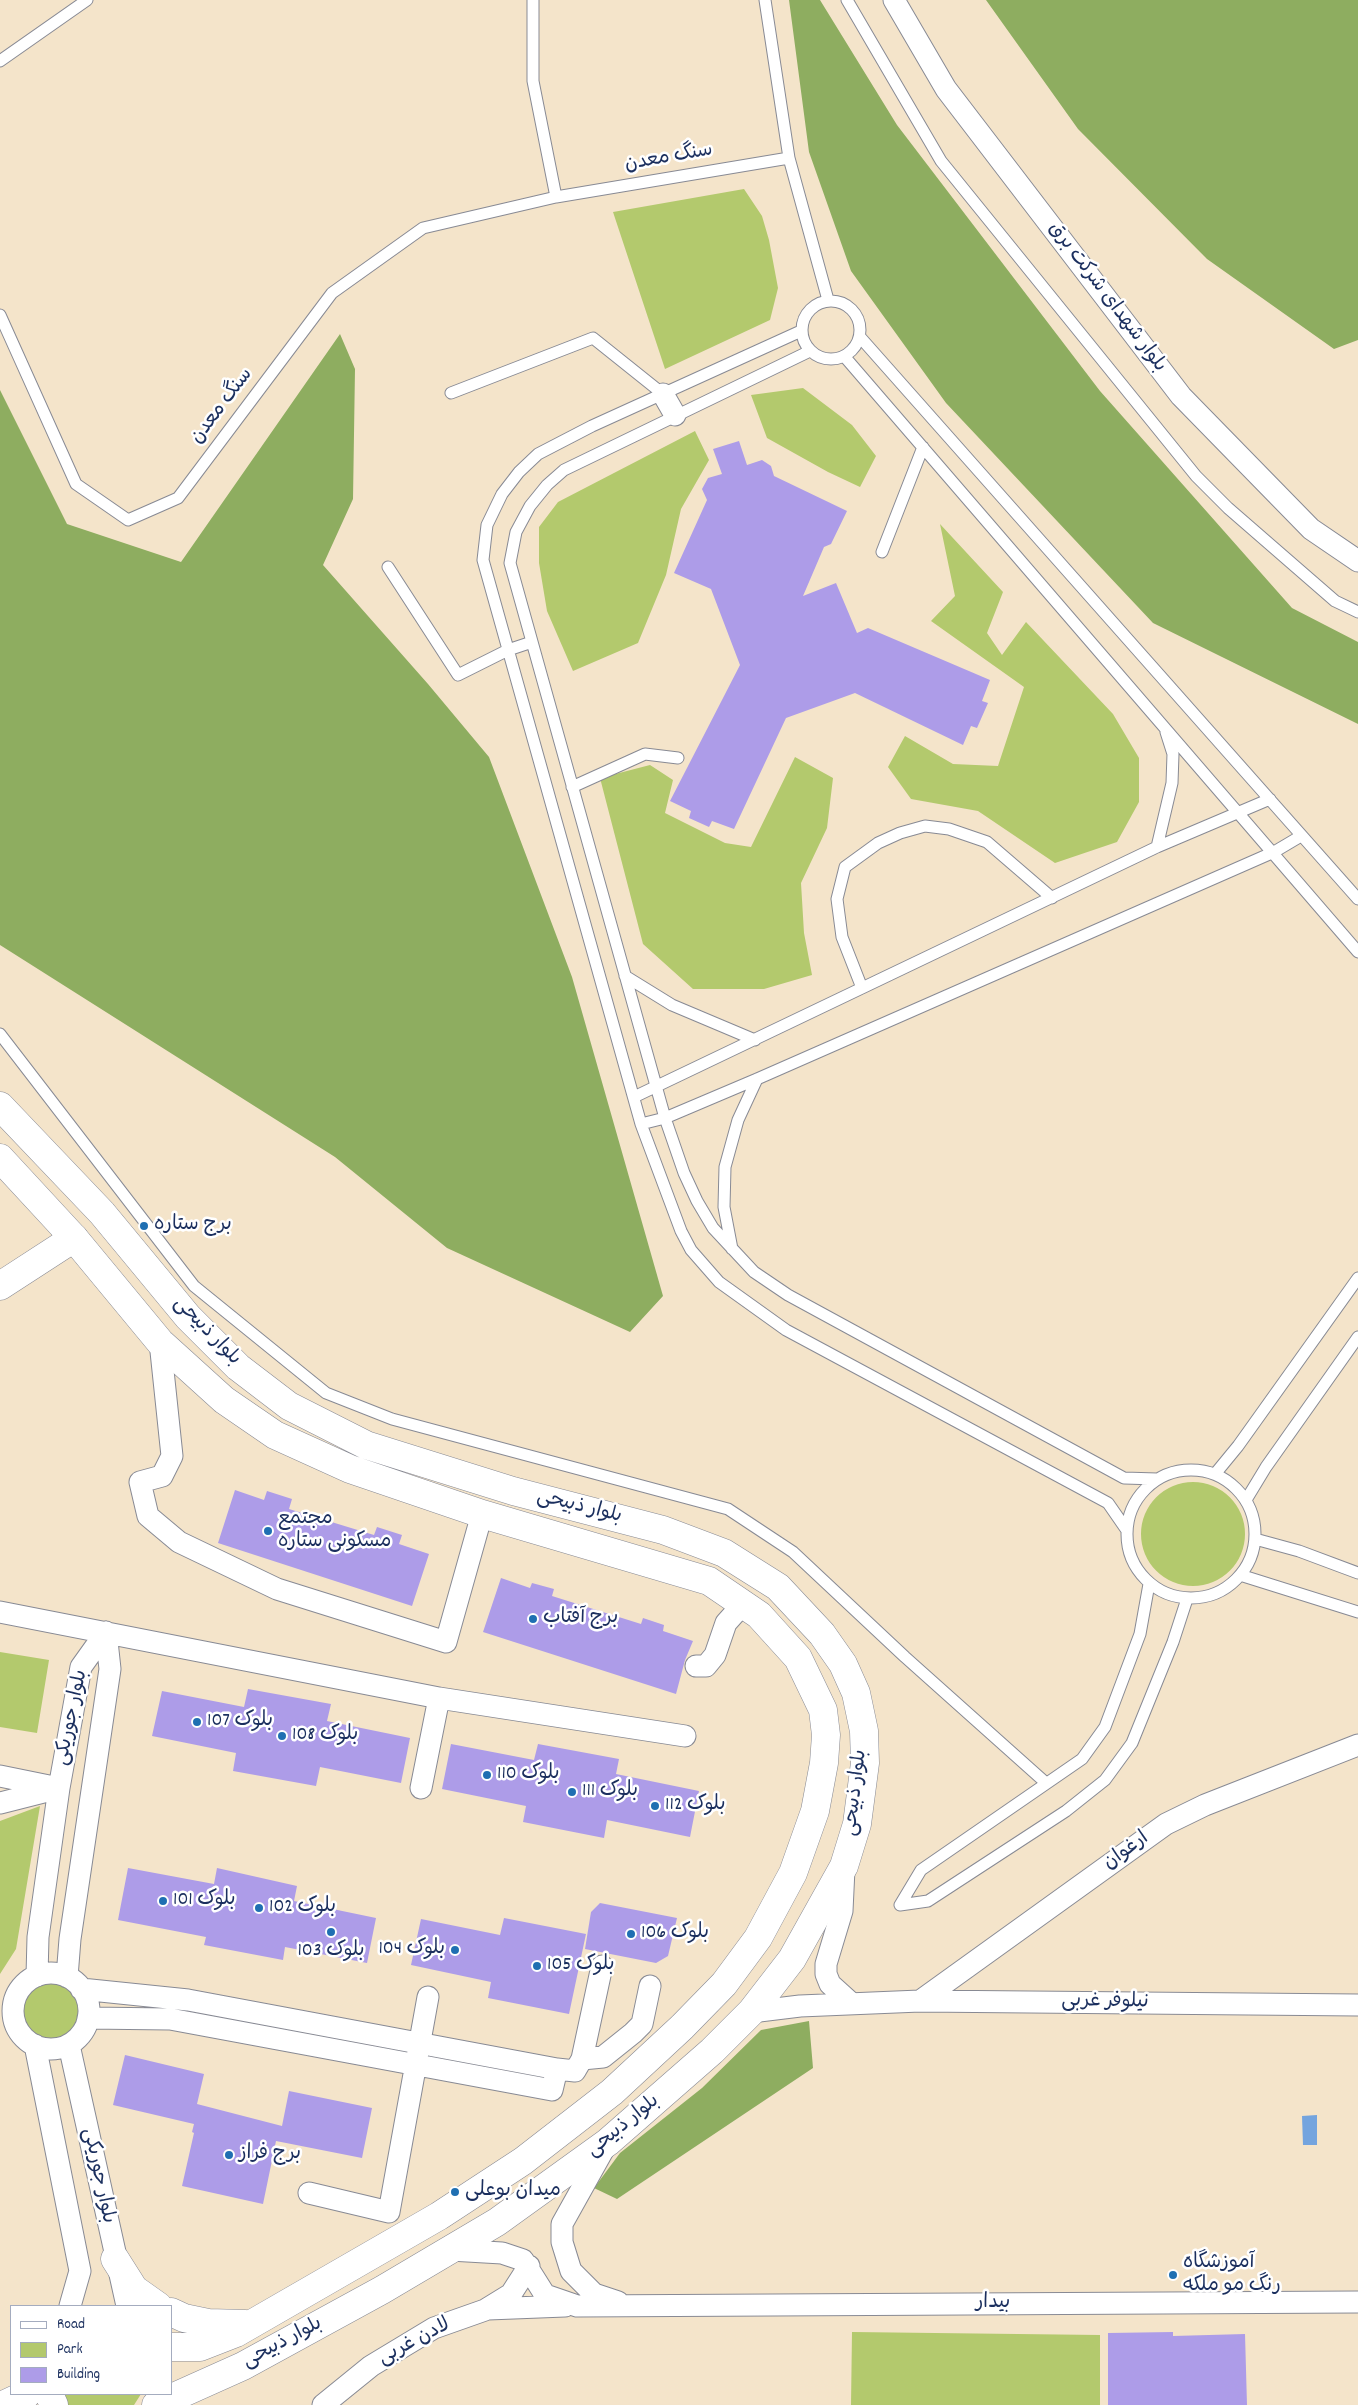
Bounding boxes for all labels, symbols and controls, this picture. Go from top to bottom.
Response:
street label: سنگ معدن [623,139,715,179]
street label: بلوار شهدای شرکت برق [1042,218,1170,378]
street label: سنگ معدن [187,364,259,450]
place label: برج ستاره [154,1214,232,1238]
marker: برج ستاره [138,1220,150,1232]
street label: بلوار ذبیحی [167,1292,245,1372]
street label: بلوار ذبیحی [534,1486,624,1530]
place label: مجتمع مسکونی ستاره [278,1508,391,1555]
marker: مجتمع مسکونی ستاره [262,1525,274,1537]
place label: برج آفتاب [543,1607,618,1631]
marker: برج آفتاب [527,1613,539,1625]
street label: بلوار جوریکی [51,1668,95,1768]
place label: بلوک 107 [207,1710,273,1734]
marker: بلوک 107 [191,1716,203,1728]
place label: بلوک 108 [292,1724,358,1748]
marker: بلوک 108 [276,1730,288,1742]
street label: بلوار ذبیحی [840,1748,874,1838]
place label: بلوک 110 [497,1763,560,1787]
marker: بلوک 110 [481,1769,493,1781]
place label: بلوک 111 [582,1780,638,1804]
marker: بلوک 111 [566,1786,578,1798]
place label: بلوک 112 [665,1794,726,1818]
marker: بلوک 112 [649,1800,661,1812]
street label: ارغوان [1100,1828,1154,1876]
place label: بلوک 101 [173,1889,236,1913]
marker: بلوک 101 [157,1895,169,1907]
place label: بلوک 102 [269,1896,336,1920]
marker: بلوک 102 [253,1902,265,1914]
place label: بلوک 106 [641,1922,709,1946]
marker: بلوک 103 [325,1926,337,1938]
marker: بلوک 106 [625,1928,637,1940]
place label: بلوک 104 [378,1938,445,1962]
place label: بلوک 103 [297,1940,365,1964]
marker: بلوک 104 [449,1944,461,1956]
place label: بلوک 105 [547,1954,615,1978]
marker: بلوک 105 [531,1960,543,1972]
street label: نیلوفر غربی [1061,1990,1149,2016]
street label: بلوار ذبیحی [583,2090,665,2164]
street label: بلوار جوریکی [75,2126,119,2226]
place label: برج فراز [239,2143,301,2167]
marker: برج فراز [223,2149,235,2161]
place label: میدان بوعلی [465,2180,561,2204]
marker: میدان بوعلی [449,2186,461,2198]
place label: آموزشگاه رنگ مو ملکه [1183,2252,1281,2299]
marker: آموزشگاه رنگ مو ملکه [1167,2269,1179,2281]
street label: بیدار [976,2292,1010,2316]
legend [10,2305,172,2395]
street label: بلوار ذبیحی [239,2313,327,2375]
text: Road [57,2314,85,2336]
street label: لادن غربی [375,2314,455,2372]
text: Park [57,2339,83,2361]
text: Building [57,2364,100,2386]

